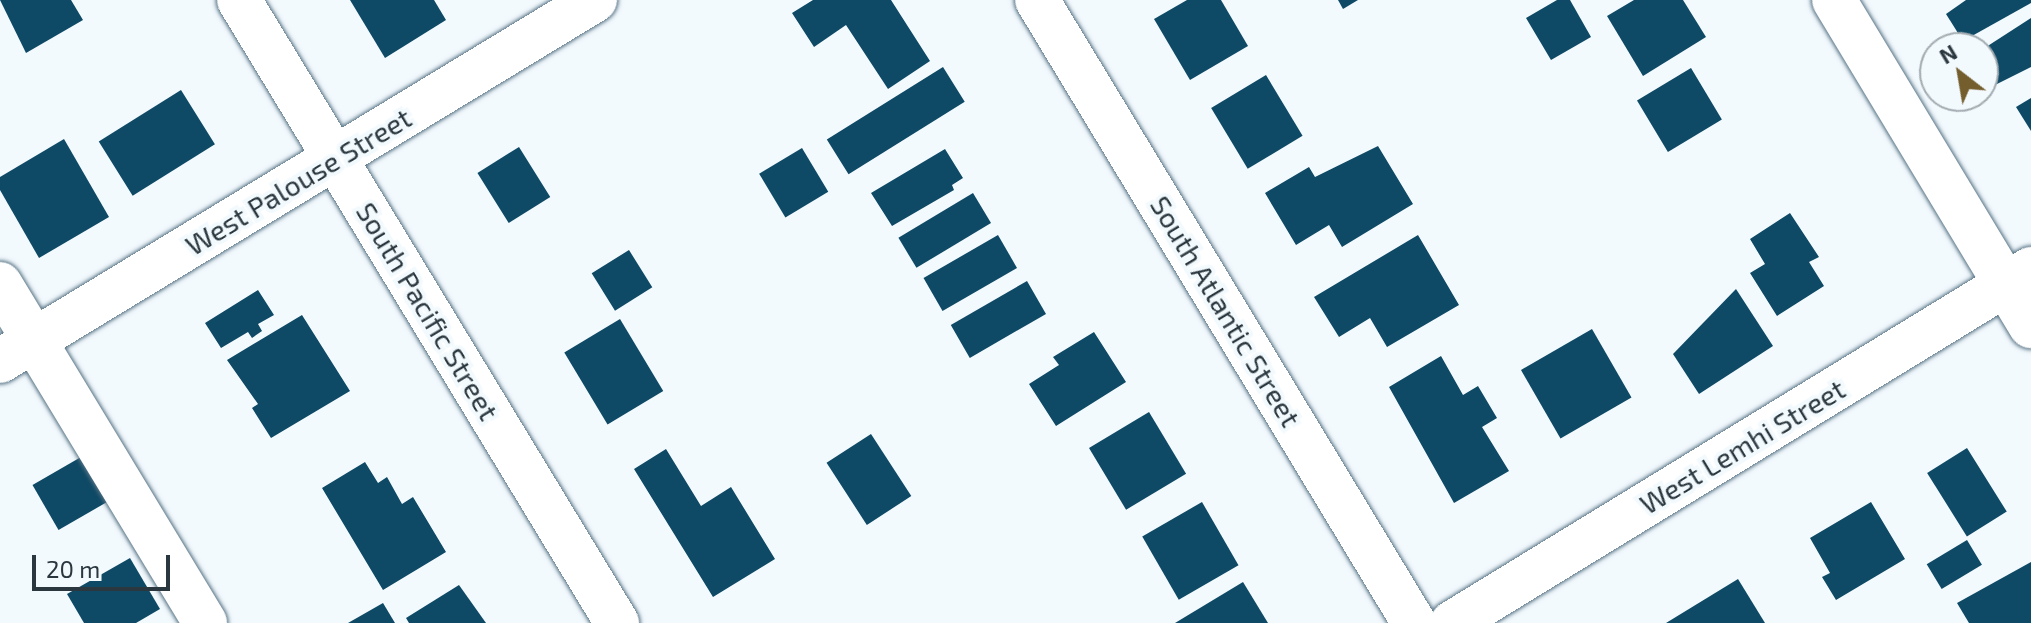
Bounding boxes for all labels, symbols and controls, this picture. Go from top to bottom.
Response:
north arrow [1919,32,1999,112]
text: N [1934,38,1961,68]
street label: West Palouse Street [179,100,417,262]
street label: South Atlantic Street [1144,189,1308,433]
street label: South Pacific Street [350,196,506,426]
street label: West Lemhi Street [1633,371,1851,521]
scale bar [36,539,174,589]
text: 20 m [46,554,100,583]

